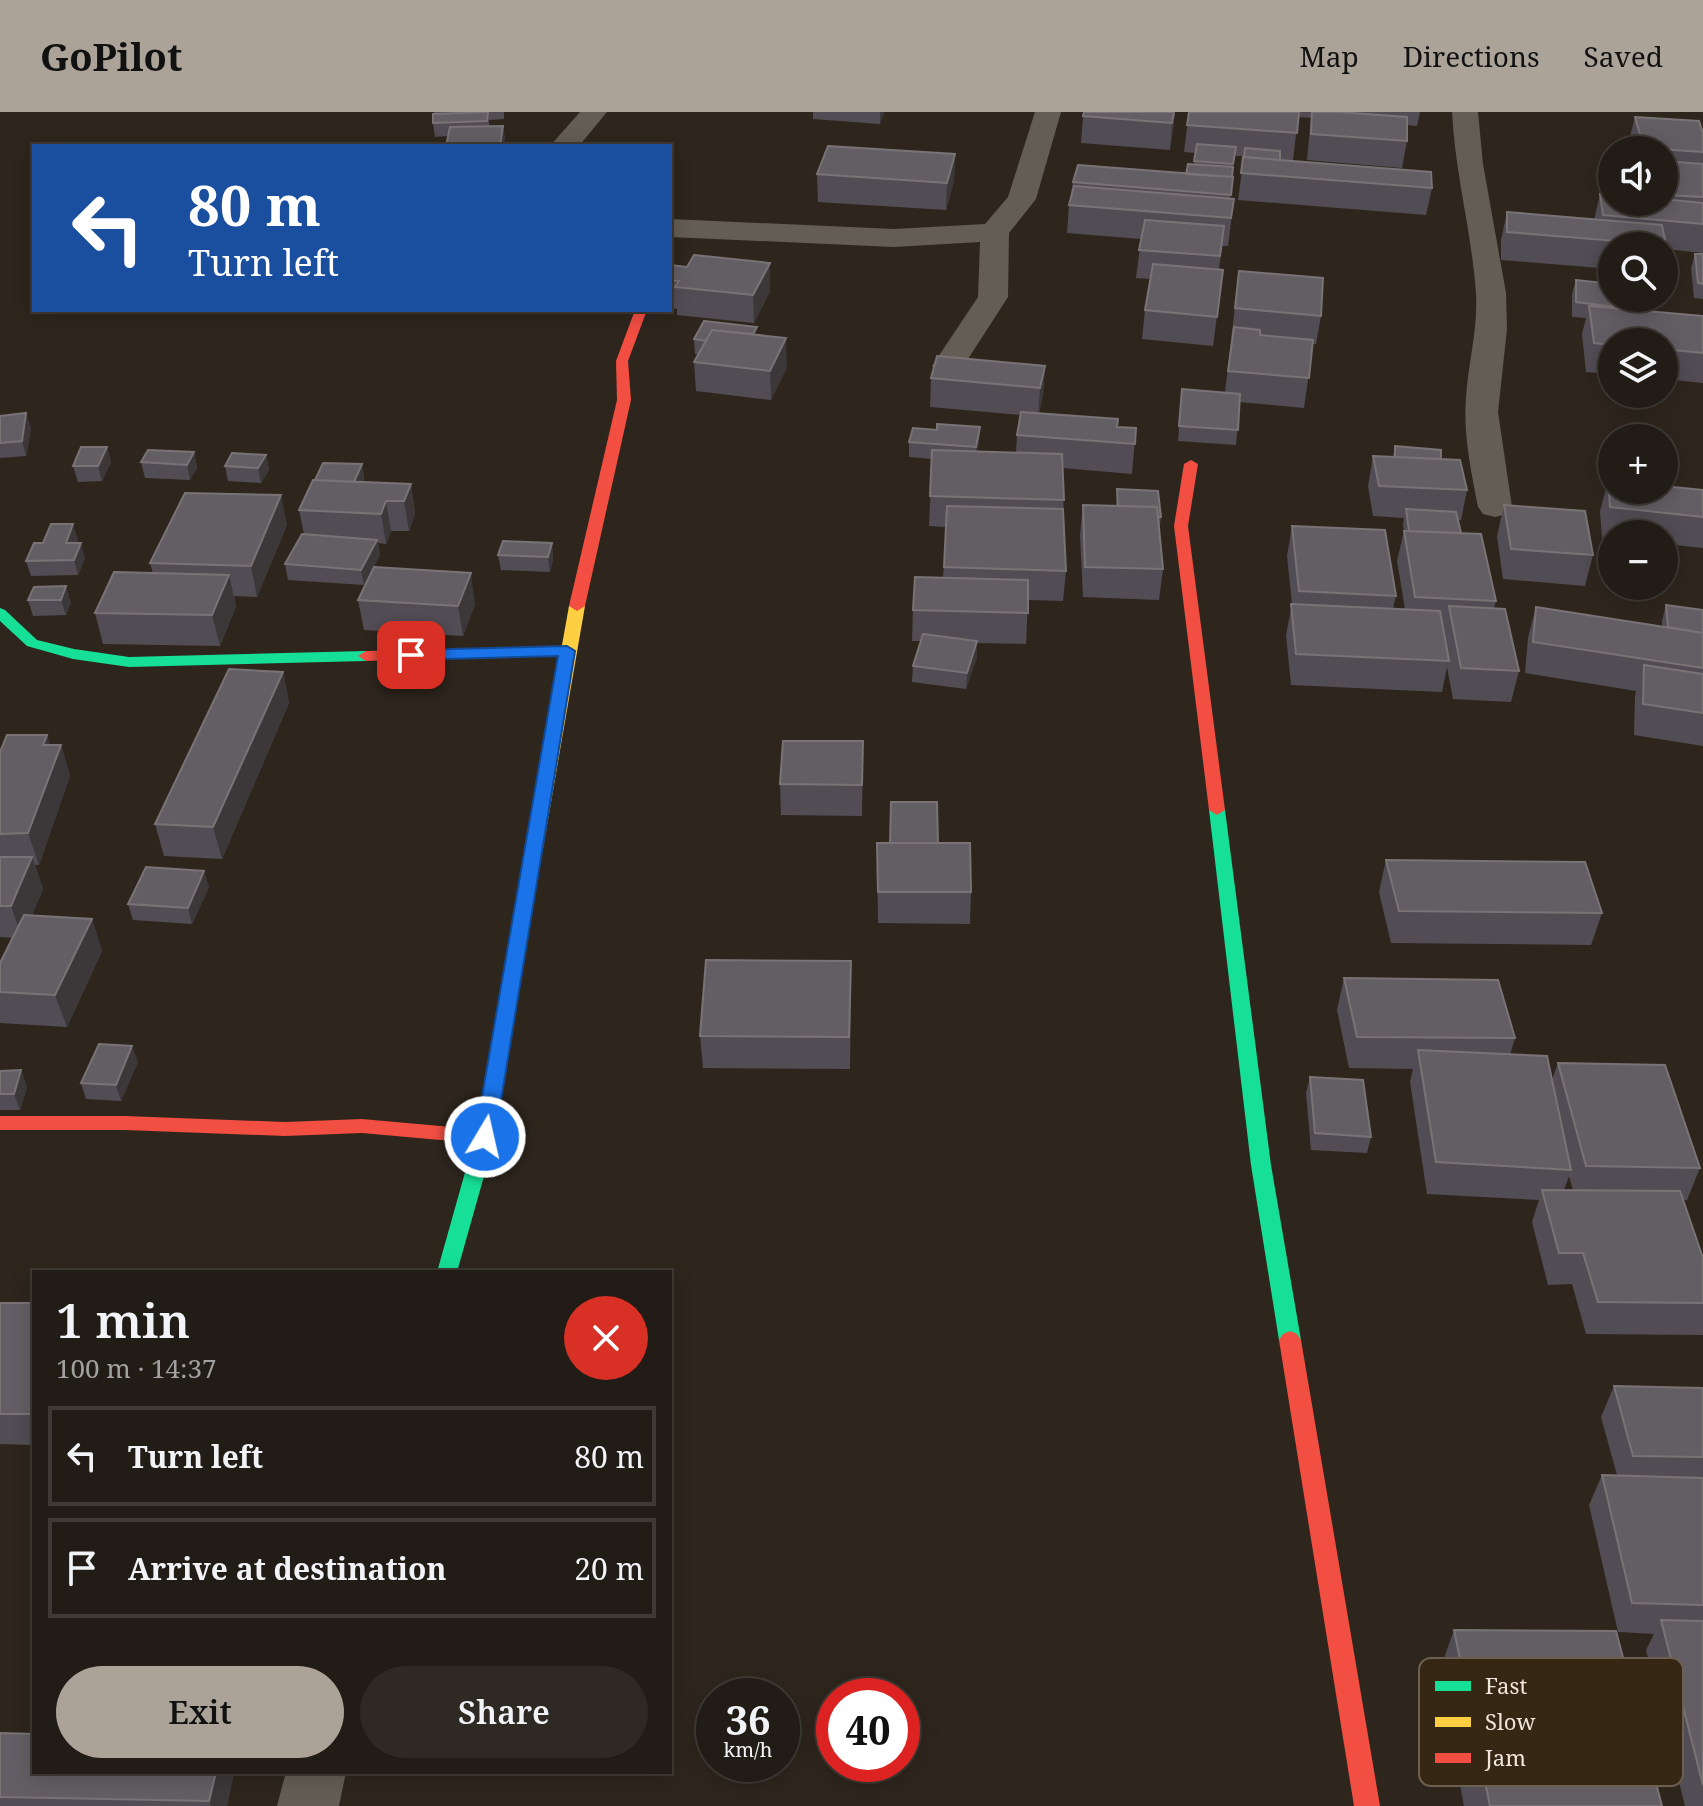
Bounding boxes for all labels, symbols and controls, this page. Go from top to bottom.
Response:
text: GoPilot [40,30,182,82]
text: Map [1299,37,1359,75]
text: Directions [1403,37,1540,75]
text: Saved [1584,37,1663,75]
map controls [1598,136,1678,600]
button: sound [1598,136,1678,216]
text: 80 m [188,166,321,242]
icon: left [56,176,160,280]
button: search [1598,232,1678,312]
text: Turn left [188,238,339,287]
button: layers [1598,328,1678,408]
button: + [1598,424,1678,504]
button: − [1598,520,1678,600]
pin [377,621,445,689]
icon: arrive [389,633,433,677]
position arrow [443,1095,527,1179]
text: 1 min [56,1287,190,1352]
button: close [564,1296,648,1380]
text: 100 m · 14:37 [56,1350,217,1386]
icon: left [60,1434,104,1478]
text: Turn left [128,1436,263,1477]
text: 80 m [574,1436,644,1477]
icon: arrive [60,1546,104,1590]
text: Arrive at destination [128,1548,447,1589]
text: 20 m [574,1548,644,1589]
legend [1419,1658,1683,1786]
button: Exit [56,1666,344,1758]
button: Share [360,1666,648,1758]
text: Fast [1485,1670,1527,1700]
speed limit sign: 40 [816,1678,920,1782]
text: 36 [725,1692,771,1747]
text: Slow [1485,1706,1535,1736]
text: km/h [723,1736,773,1763]
text: Jam [1484,1742,1526,1772]

